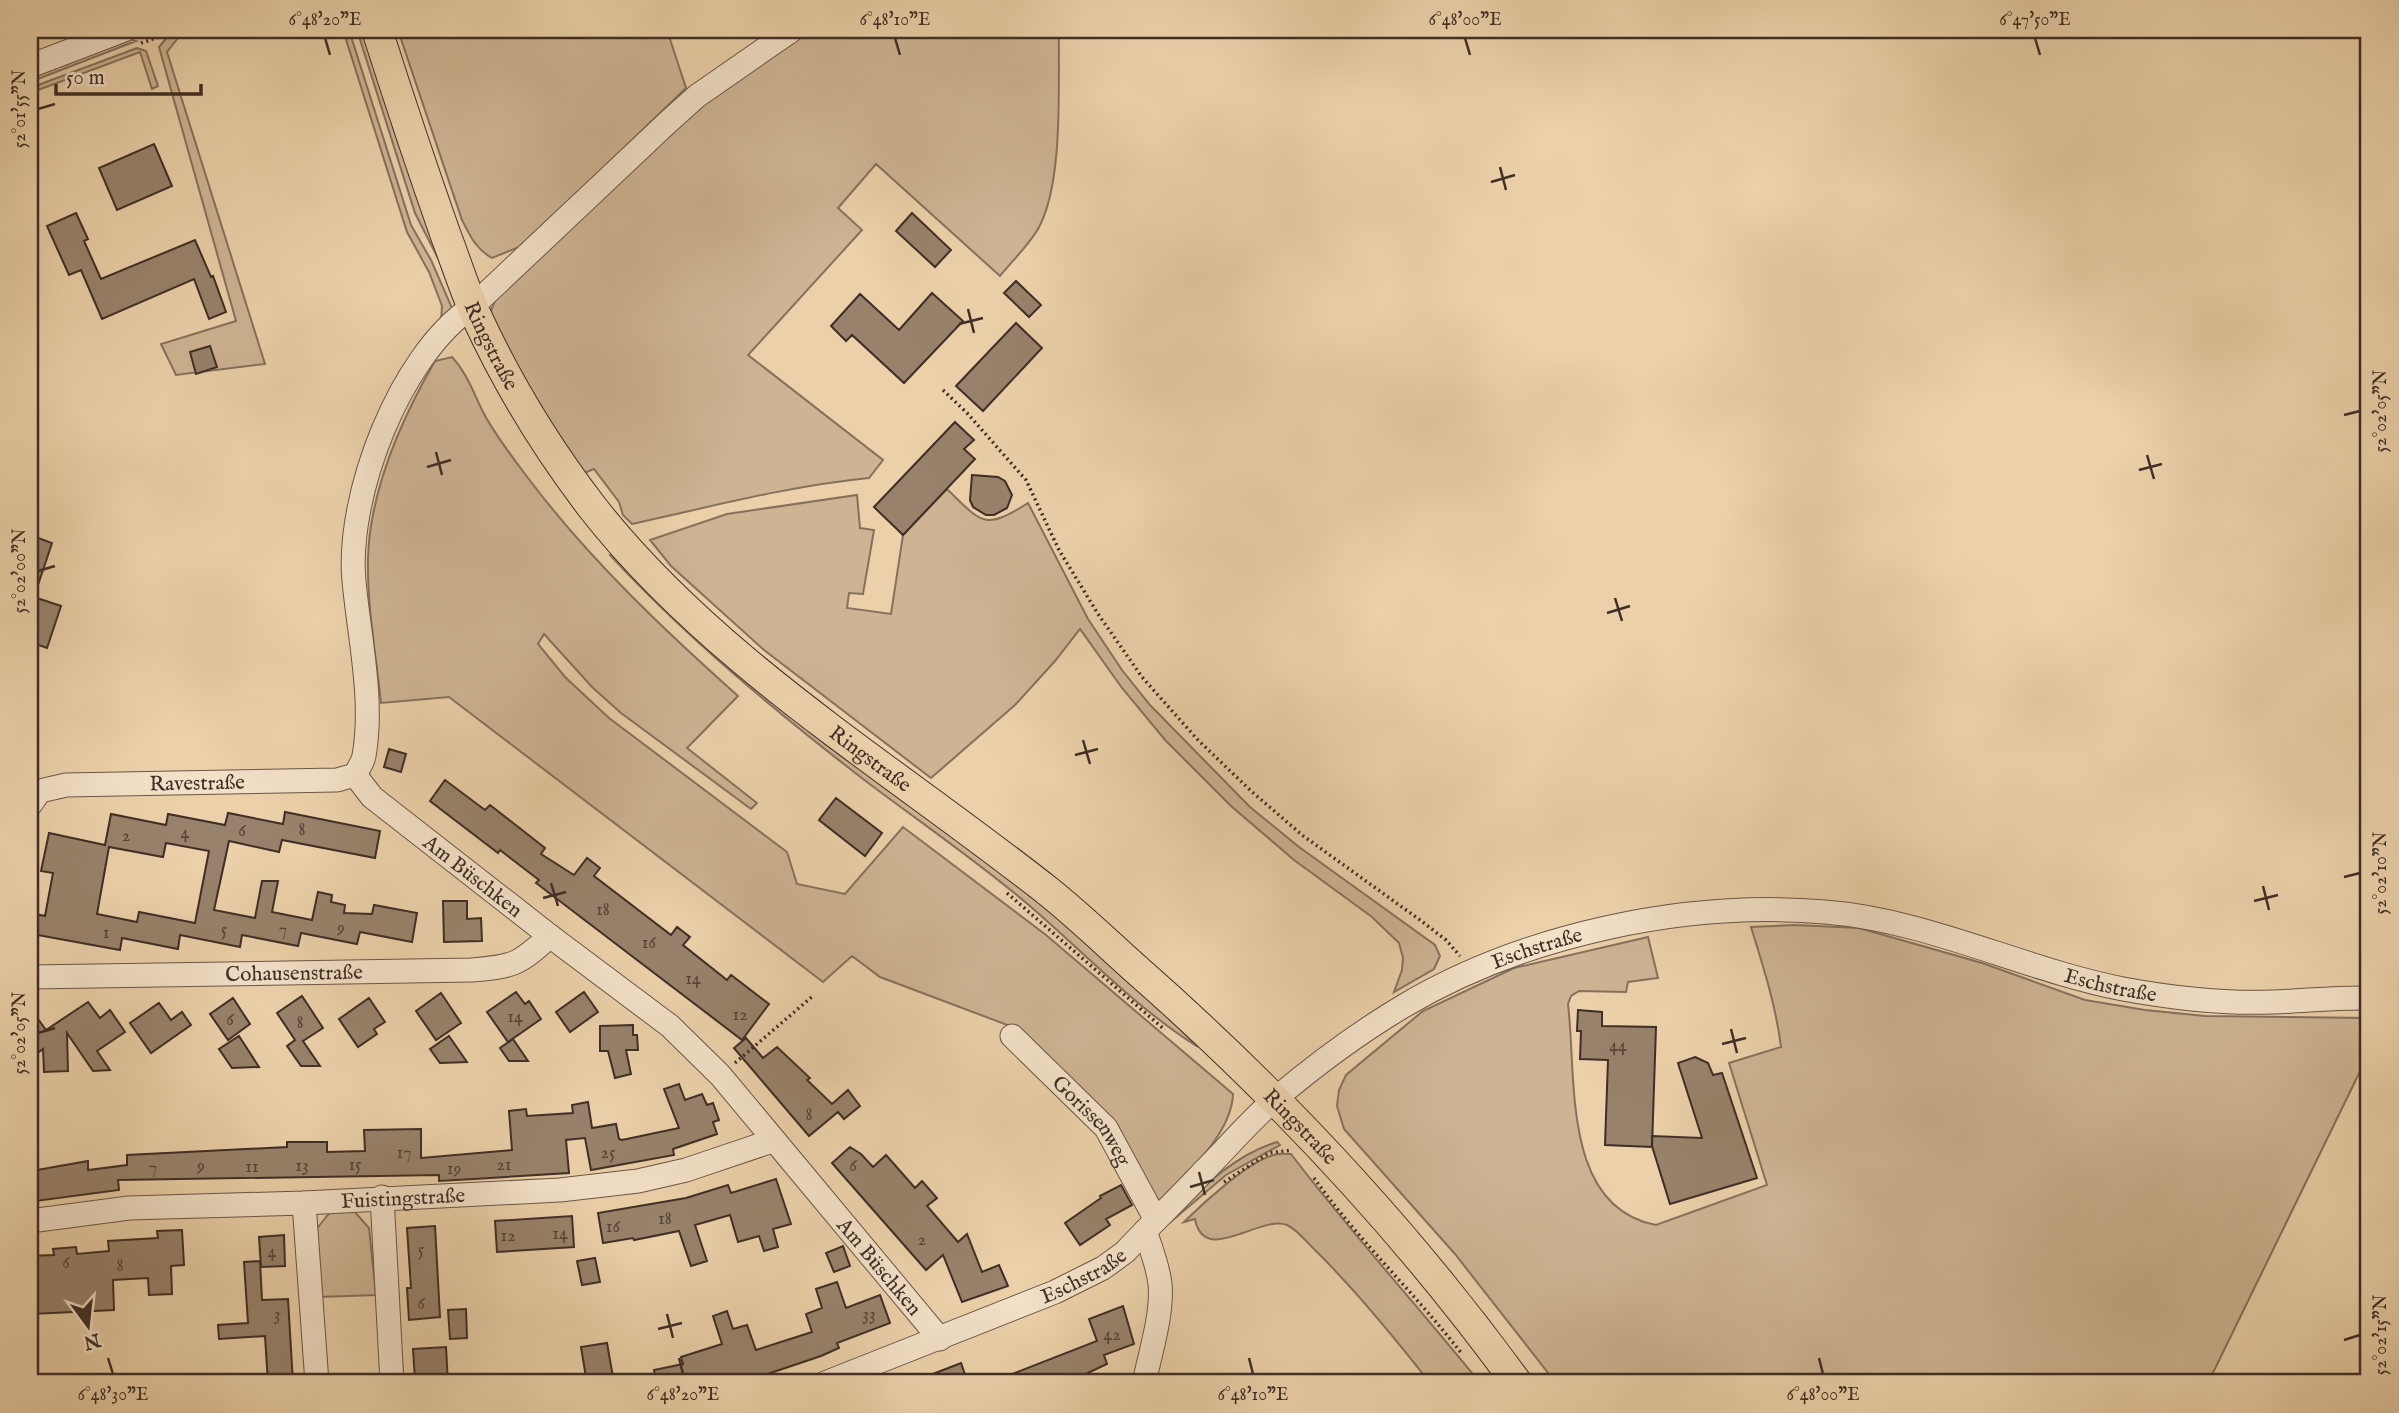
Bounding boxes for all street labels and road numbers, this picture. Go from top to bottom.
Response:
street label: Ringstraße [457,298,524,396]
street label: Ringstraße [823,720,916,799]
street label: Ravestraße [149,770,245,798]
street label: Am Büschken [416,829,527,924]
street label: Eschstraße [1488,922,1586,977]
street label: Cohausenstraße [225,960,363,989]
street label: Eschstraße [2061,963,2159,1009]
street label: Gorissenweg [1045,1070,1137,1172]
street label: Ringstraße [1257,1084,1343,1172]
street label: Fuistingstraße [340,1183,466,1216]
street label: Am Büschken [829,1212,927,1322]
street label: Eschstraße [1037,1243,1133,1311]

